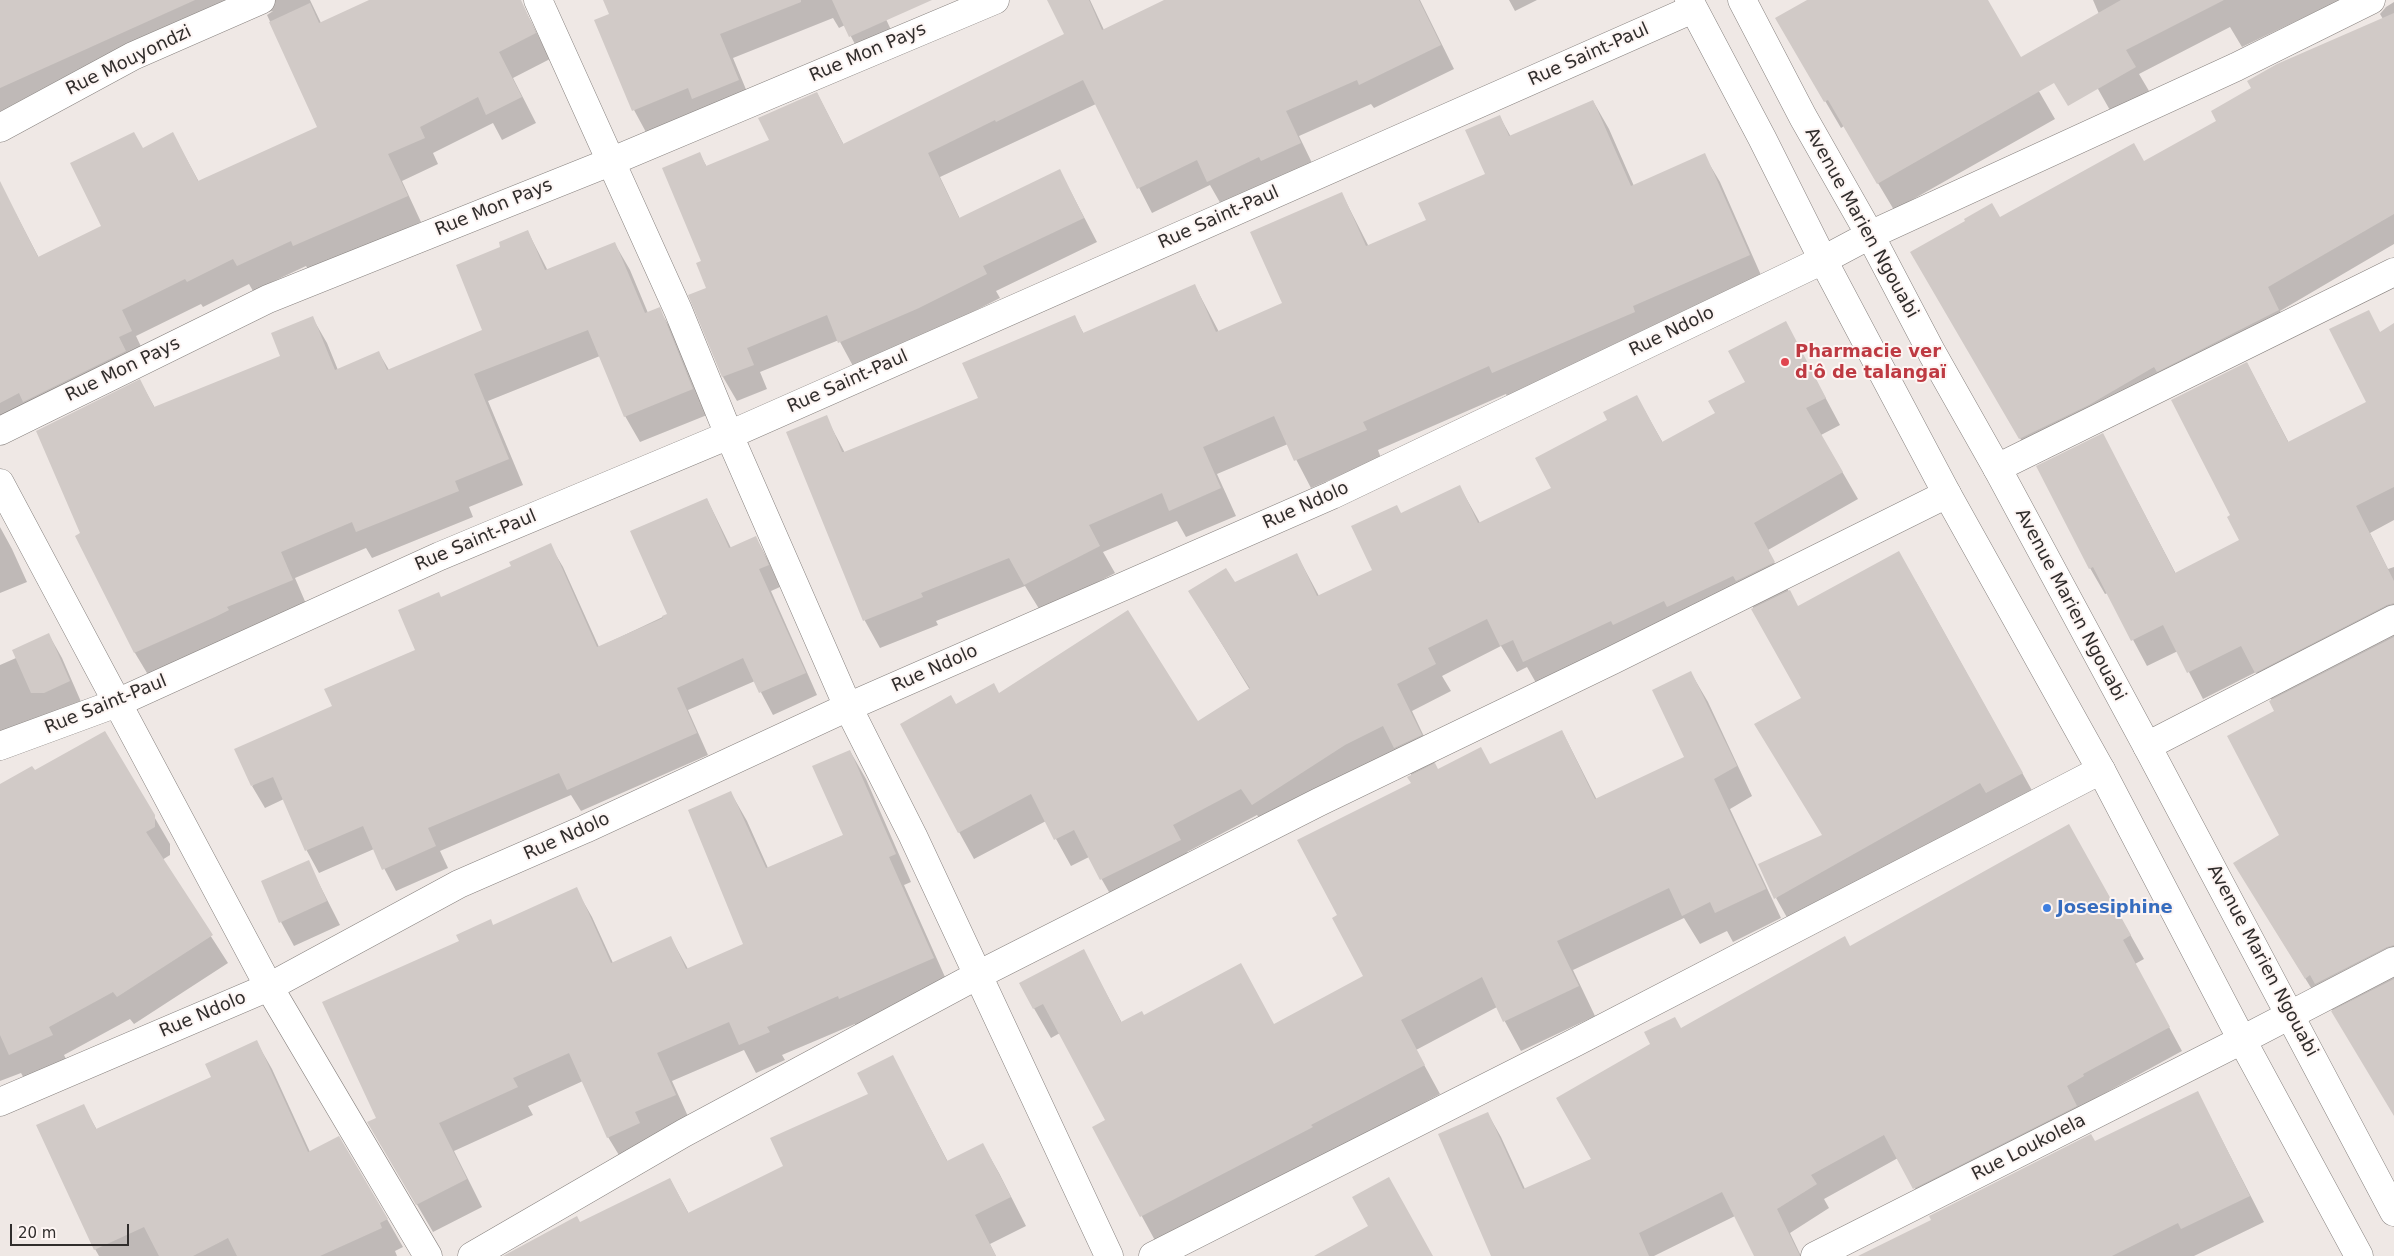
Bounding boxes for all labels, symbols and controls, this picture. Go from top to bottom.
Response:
street label: Rue Mon Pays [806,19,930,87]
street label: Rue Saint-Paul [1525,19,1653,91]
street label: Rue Mouyondzi [63,21,195,101]
street label: Avenue Marien Ngouabi [1800,124,1922,322]
street label: Rue Mon Pays [432,175,556,241]
street label: Rue Saint-Paul [1155,182,1283,254]
street label: Rue Ndolo [1626,302,1718,362]
street label: Rue Mon Pays [62,333,184,407]
place label: Pharmacie ver d'ô de talangaï [1795,341,1946,384]
street label: Rue Saint-Paul [784,346,912,418]
marker: Pharmacie ver d'ô de talangaï [1779,356,1791,368]
street label: Rue Ndolo [1260,477,1352,535]
street label: Avenue Marien Ngouabi [2010,505,2130,705]
street label: Rue Saint-Paul [412,506,540,576]
street label: Rue Ndolo [889,640,981,698]
street label: Rue Saint-Paul [42,671,170,739]
street label: Rue Ndolo [521,808,613,866]
street label: Avenue Marien Ngouabi [2202,861,2322,1061]
place label: Josesiphine [2057,897,2173,919]
marker: Josesiphine [2041,902,2053,914]
street label: Rue Ndolo [157,987,249,1043]
street label: Rue Loukolela [1968,1110,2090,1186]
scale bar [12,1214,131,1246]
text: 20 m [18,1224,56,1242]

